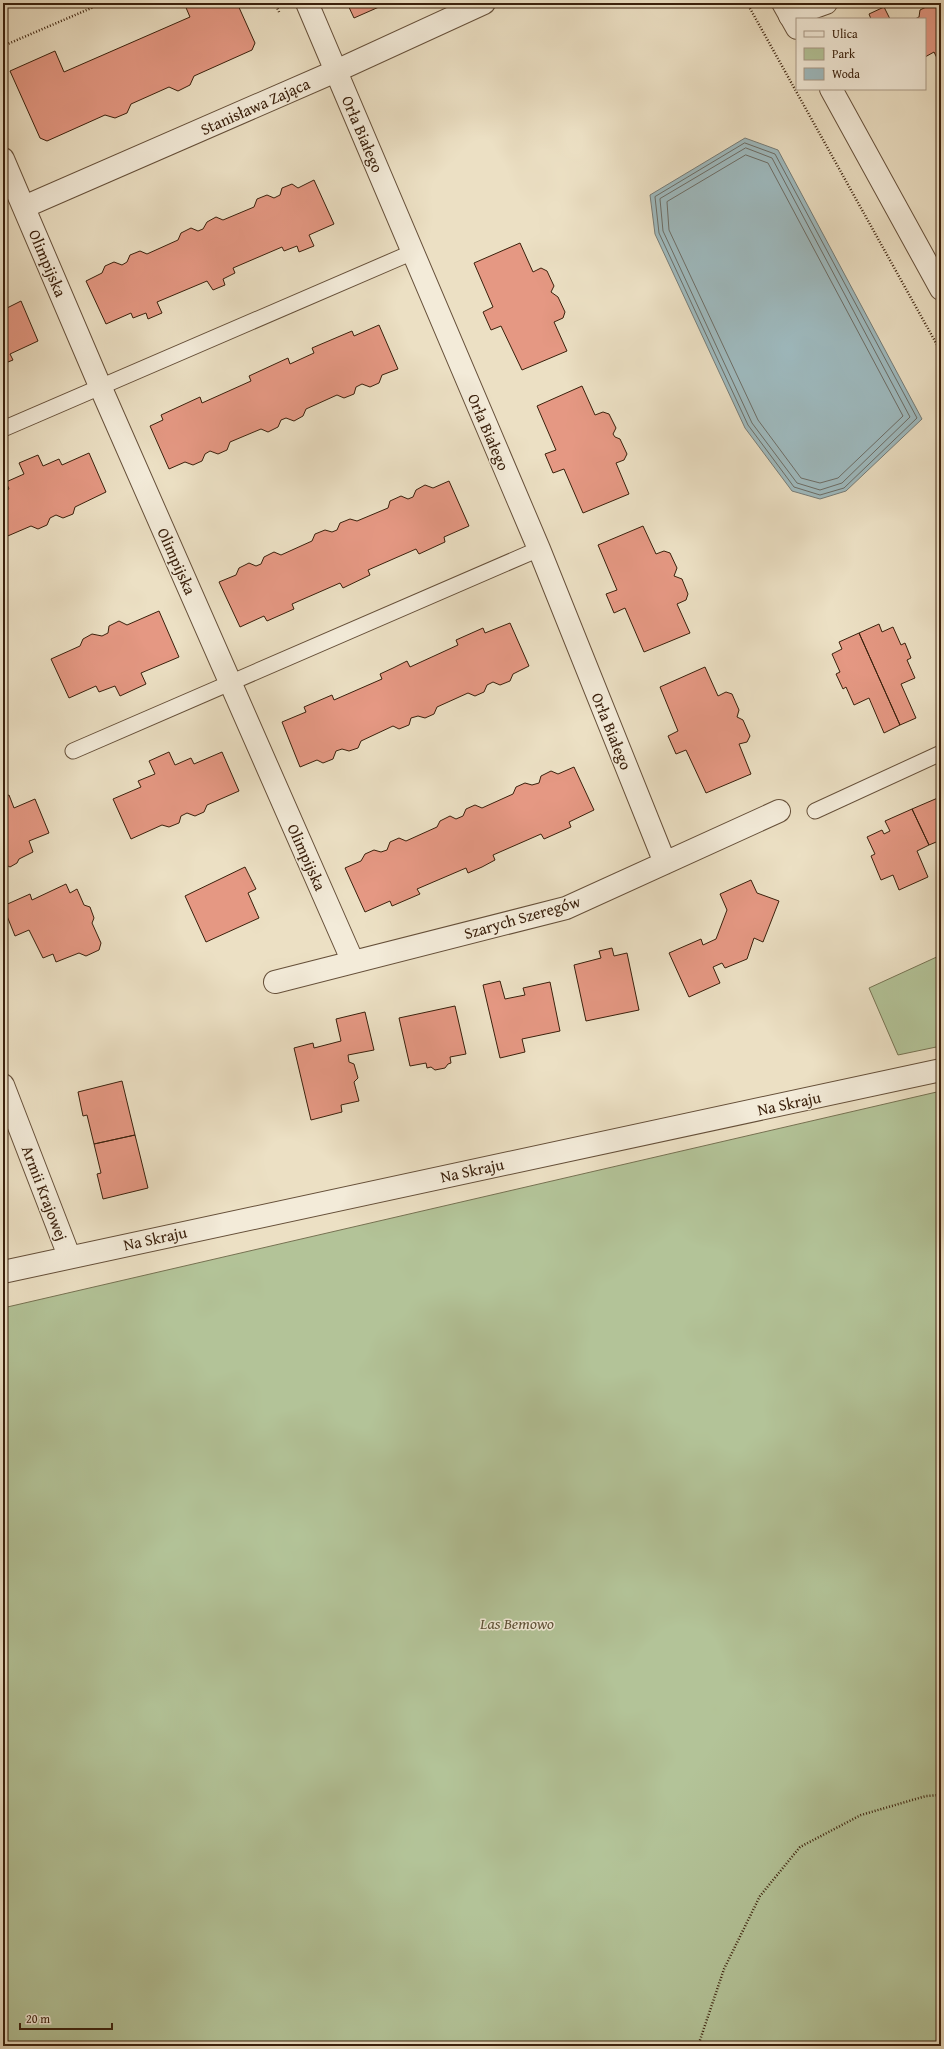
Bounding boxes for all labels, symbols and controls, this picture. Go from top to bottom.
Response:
legend [796,18,926,90]
text: Ulica [832,25,858,42]
text: Park [832,45,856,62]
text: Woda [832,65,860,82]
street label: Stanisława Zająca [196,71,314,141]
street label: Orła Białego [336,92,390,176]
street label: Olimpijska [23,226,73,301]
street label: Orła Białego [462,390,516,474]
street label: Olimpijska [152,524,203,599]
street label: Orła Białego [586,689,638,773]
street label: Olimpijska [282,820,333,895]
street label: Szarych Szeregów [461,889,584,945]
street label: Na Skraju [755,1084,823,1121]
street label: Armii Krajowej [16,1142,74,1244]
street label: Na Skraju [438,1151,506,1188]
street label: Na Skraju [121,1219,189,1256]
park label: Las Bemowo [479,1611,554,1635]
scale bar [20,2005,112,2031]
text: 20 m [26,2010,50,2027]

